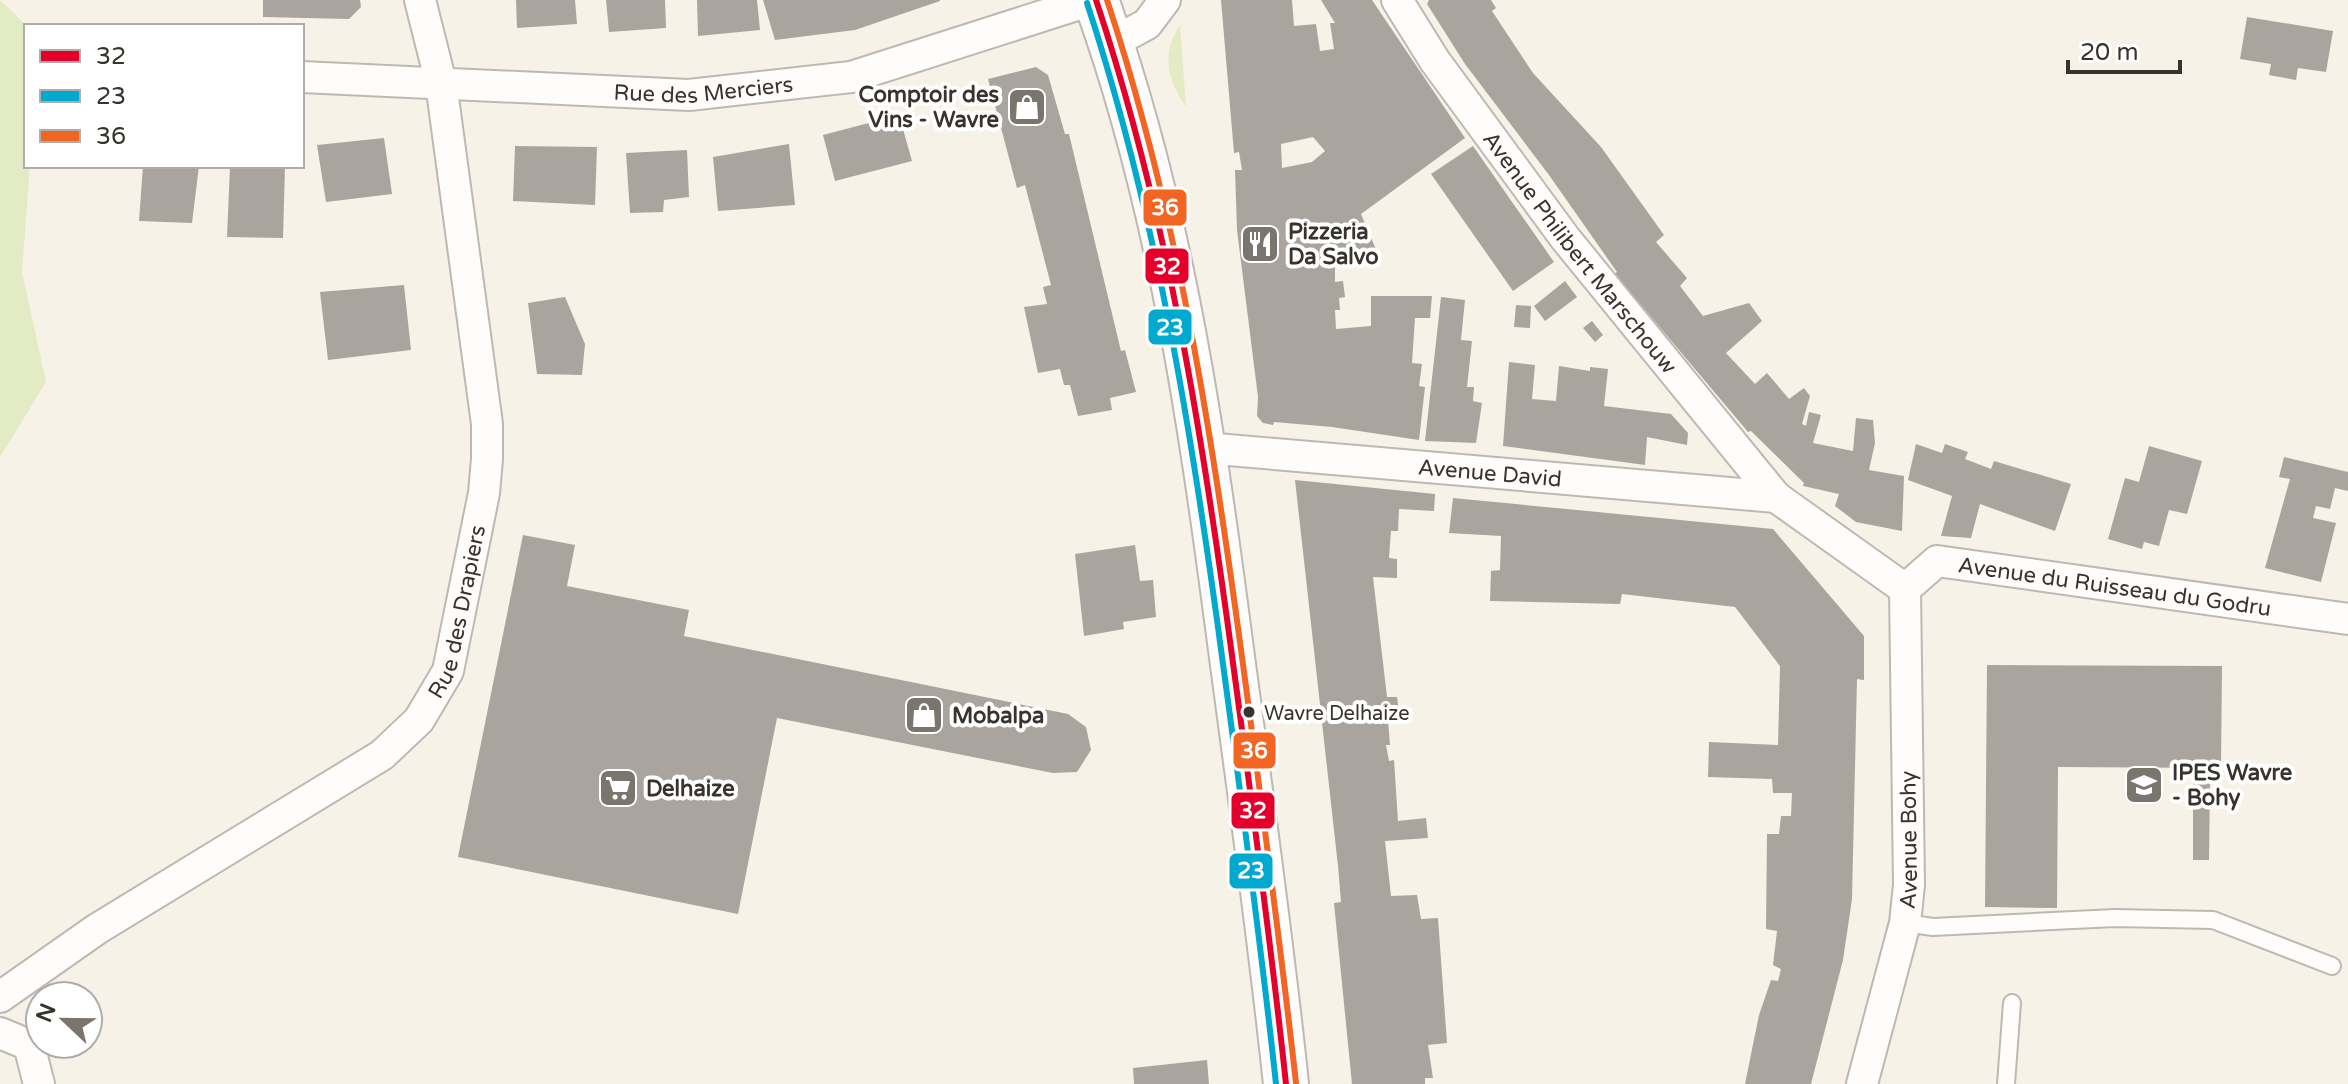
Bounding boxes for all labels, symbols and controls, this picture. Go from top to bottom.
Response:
legend [24,24,304,168]
scale bar [2068,24,2180,74]
text: 20 m [2080,38,2138,67]
text: 32 [96,42,126,71]
street label: Rue des Merciers [613,72,795,109]
text: 23 [96,82,126,111]
place label: Comptoir des Vins - Wavre [859,82,999,133]
shop icon: Comptoir des Vins - Wavre [1006,86,1048,128]
text: 36 [96,122,126,151]
street label: Avenue Philibert Marschouw [1477,127,1682,379]
line badge: 36 [1142,188,1188,227]
text: 36 [1151,195,1179,221]
place label: Pizzeria Da Salvo [1288,219,1379,270]
restaurant icon: Pizzeria Da Salvo [1239,223,1281,265]
line badge: 32 [1144,247,1190,285]
text: 32 [1153,254,1181,280]
line badge: 23 [1147,308,1193,346]
text: 23 [1156,315,1184,341]
street label: Avenue David [1417,454,1563,493]
street label: Rue des Drapiers [423,523,491,703]
street label: Avenue du Ruisseau du Godru [1956,552,2273,622]
shop icon: Mobalpa [903,694,945,736]
place label: Wavre Delhaize [1264,702,1410,726]
place label: Mobalpa [952,703,1044,729]
marker: Wavre Delhaize [1241,704,1257,720]
line badge: 36 [1232,731,1277,770]
text: 36 [1240,738,1268,764]
place label: IPES Wavre - Bohy [2172,760,2292,811]
school or university icon: IPES Wavre - Bohy [2123,764,2165,806]
supermarket icon: Delhaize [597,767,639,809]
street label: Avenue Bohy [1895,770,1923,910]
place label: Delhaize [646,776,735,802]
line badge: 32 [1230,791,1276,830]
text: 32 [1239,798,1267,824]
line badge: 23 [1228,852,1274,890]
text: 23 [1237,858,1265,884]
north arrow [24,980,104,1060]
text: N [31,1000,62,1026]

